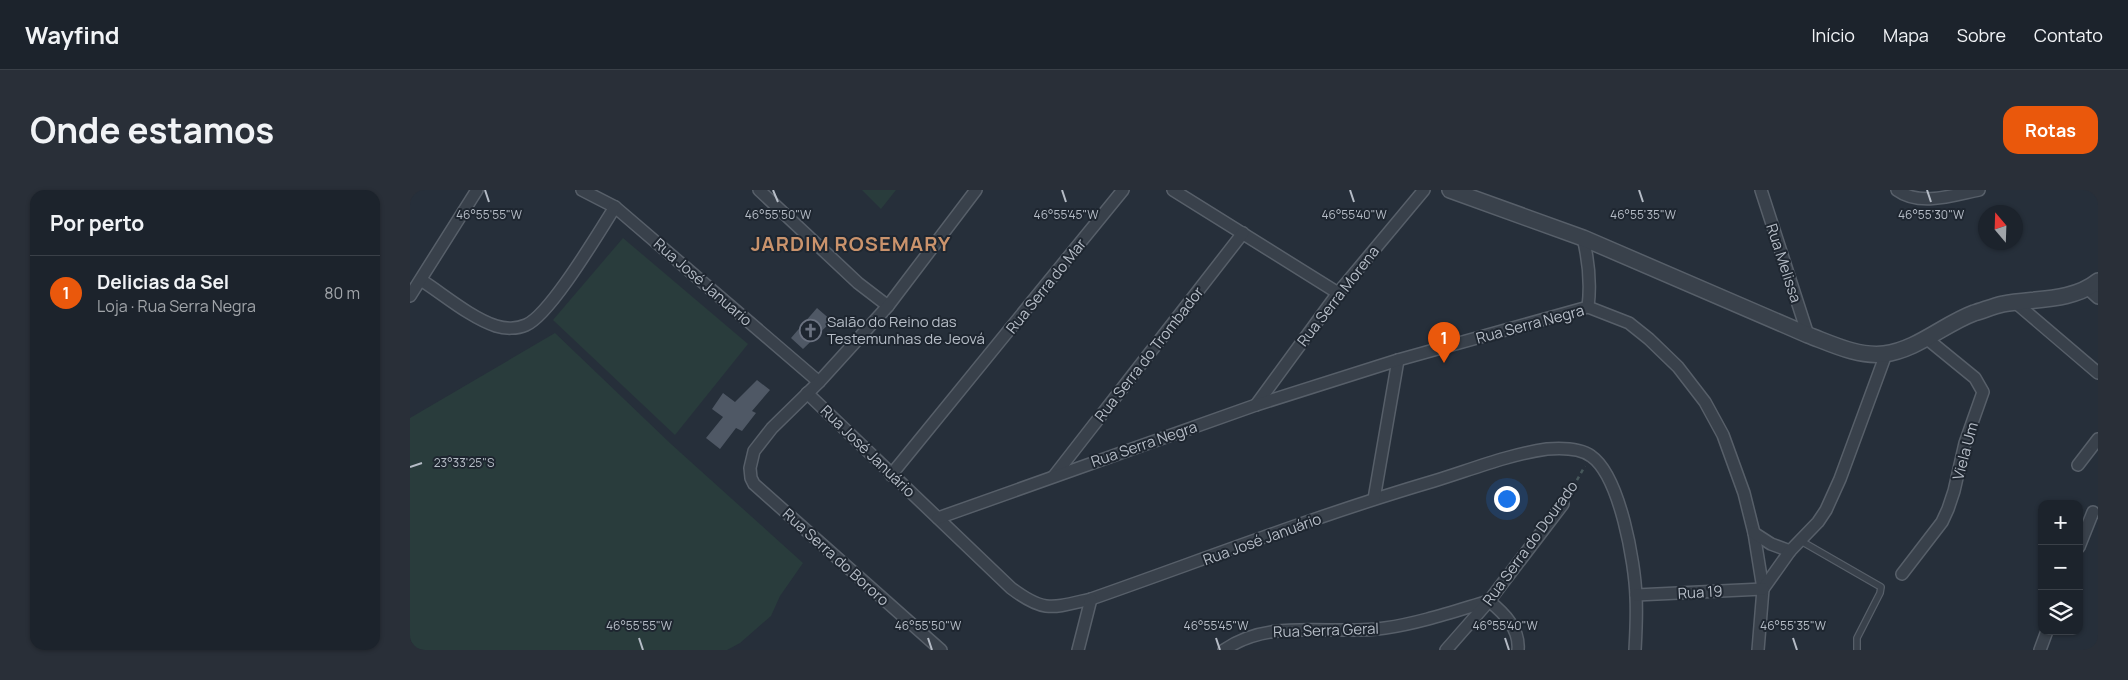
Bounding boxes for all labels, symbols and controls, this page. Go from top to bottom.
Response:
text: Wayfind [25,18,120,51]
text: Início [1811,23,1855,47]
text: Mapa [1883,23,1929,47]
text: Sobre [1957,23,2006,47]
text: Contato [2034,23,2103,47]
text: Onde estamos [30,106,274,154]
button: Rotas [2003,106,2098,154]
north arrow [1978,205,2023,250]
text: 46°55'55"W [456,206,523,223]
text: 46°55'50"W [745,206,812,223]
text: 46°55'45"W [1034,206,1099,223]
text: 46°55'40"W [1321,206,1387,223]
text: 46°55'35"W [1610,206,1677,223]
text: 46°55'30"W [1898,206,1965,223]
text: Por perto [50,209,144,237]
street label: Rua Melissa [1761,221,1807,305]
district label: JARDIM ROSEMARY [751,230,951,257]
street label: Rua José Januario [649,233,757,331]
street label: Rua Serra do Mar [1001,234,1091,338]
street label: Rua Serra Morena [1292,241,1384,351]
text: Delicias da Sel [97,269,229,295]
text: 1 [62,282,70,304]
text: 80 m [324,282,360,304]
street label: Rua Serra do Trombador [1090,282,1209,426]
text: Loja · Rua Serra Negra [97,295,256,317]
street label: Rua Serra Negra [1474,300,1586,348]
place label: Salão do Reino das Testemunhas de Jeová [827,311,985,349]
church icon: Salão do Reino das Testemunhas de Jeová [799,318,823,342]
pin: 1 [1428,322,1460,363]
street label: Rua José Januário [816,400,920,502]
street label: Rua Serra Negra [1088,416,1200,472]
street label: Viela Um [1947,420,1983,482]
text: 23°33'25"S [434,454,494,471]
street label: Rua Serra do Dourado [1478,476,1582,610]
your location [1494,486,1520,512]
map controls [2038,500,2083,635]
button: + [2038,500,2083,545]
street label: Rua Serra do Bororo [778,503,894,611]
street label: Rua José Januário [1200,508,1324,570]
button: − [2038,545,2083,590]
street label: Rua 19 [1677,580,1723,604]
button: layers [2038,590,2083,635]
text: 46°55'55"W [606,617,673,634]
text: 46°55'50"W [895,617,962,634]
text: 46°55'45"W [1184,617,1249,634]
text: 46°55'40"W [1472,617,1538,634]
text: 46°55'35"W [1760,617,1827,634]
street label: Rua Serra Geral [1273,618,1379,642]

